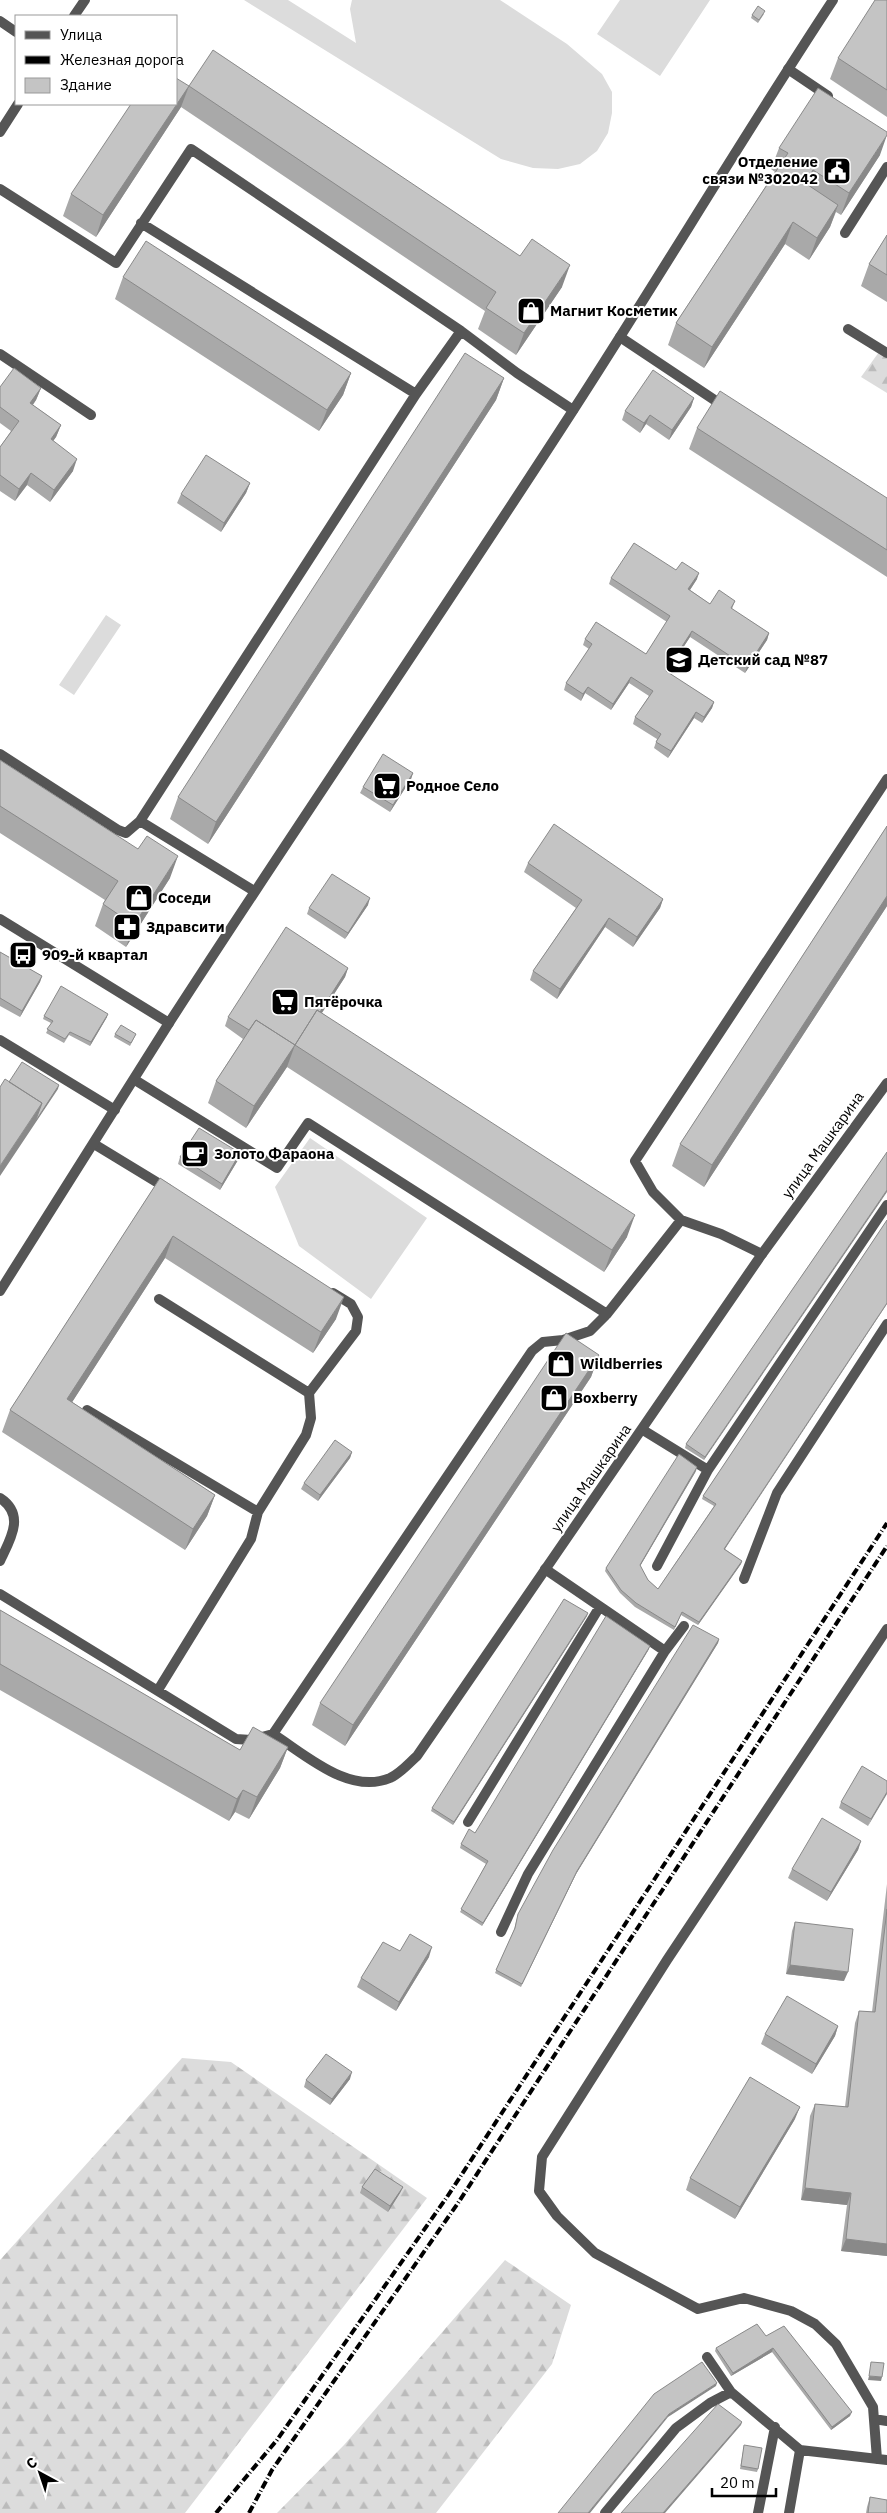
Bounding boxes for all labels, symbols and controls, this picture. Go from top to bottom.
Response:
legend [15,15,178,105]
text: Улица [60,25,102,44]
text: Железная дорога [60,50,184,69]
text: Здание [60,75,112,94]
place label: Отделение связи №302042 [702,152,818,188]
public building icon: Отделение связи №302042 [822,156,852,186]
shop icon: Магнит Косметик [516,296,546,326]
place label: Магнит Косметик [550,301,678,320]
school or university icon: Детский сад №87 [664,645,694,675]
place label: Детский сад №87 [698,650,828,669]
supermarket icon: Родное Село [372,771,402,801]
place label: Родное Село [406,776,499,795]
shop icon: Соседи [124,883,154,913]
place label: Соседи [158,888,211,907]
pharmacy icon: Здравсити [112,912,142,942]
place label: Здравсити [146,917,225,936]
bus stop icon: 909-й квартал [8,940,38,970]
place label: 909-й квартал [42,945,148,964]
supermarket icon: Пятёрочка [270,987,300,1017]
place label: Пятёрочка [304,992,383,1011]
street label: улица Машкарина [777,1087,868,1202]
cafe icon: Золото Фараона [180,1139,210,1169]
place label: Золото Фараона [214,1144,335,1163]
shop icon: Wildberries [546,1349,576,1379]
place label: Wildberries [580,1354,663,1373]
shop icon: Boxberry [539,1383,569,1413]
place label: Boxberry [573,1388,637,1407]
street label: улица Машкарина [546,1420,635,1535]
north arrow [15,2448,65,2498]
text: С [22,2453,41,2473]
scale bar [712,2466,776,2498]
text: 20 m [720,2473,755,2492]

